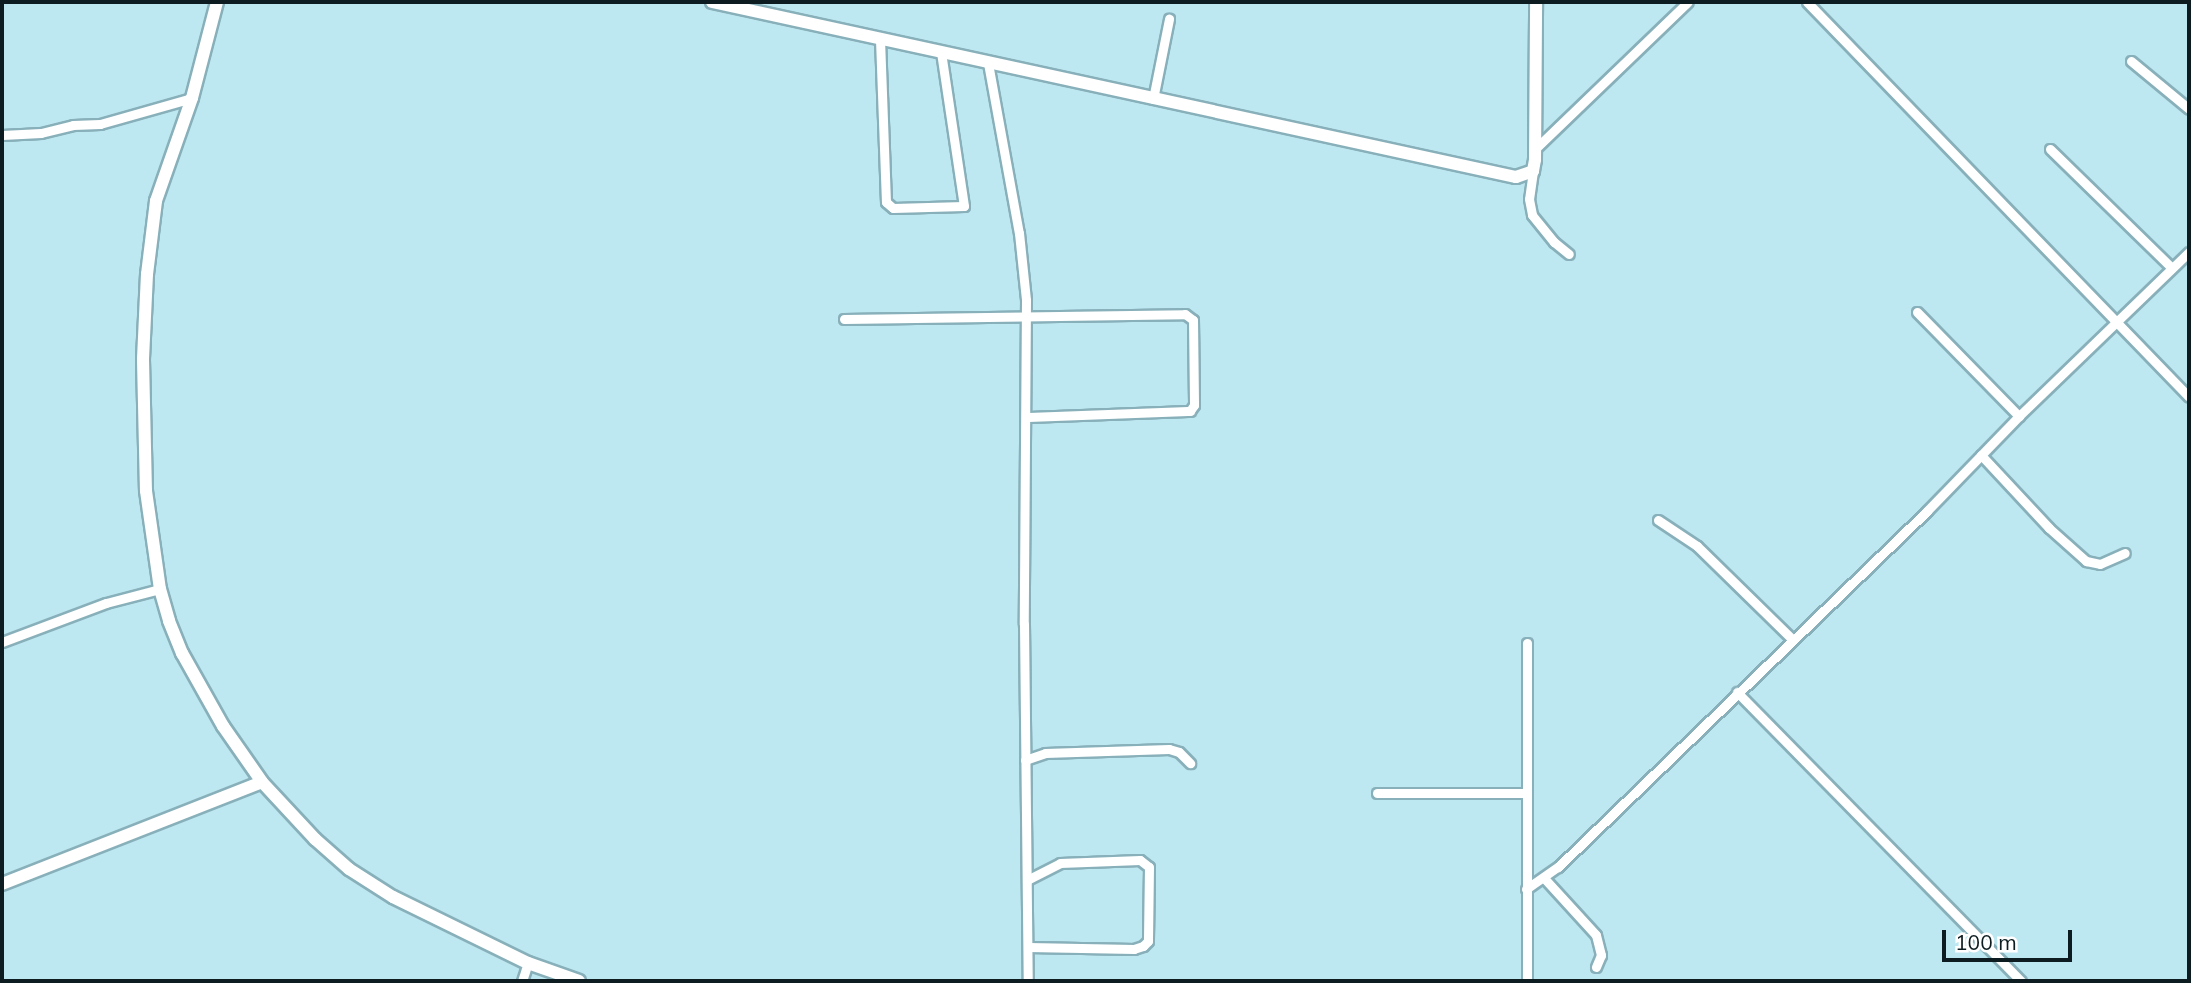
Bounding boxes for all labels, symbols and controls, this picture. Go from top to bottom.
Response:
scale bar [1946,916,2076,960]
text: 100 m [1955,929,2017,955]

